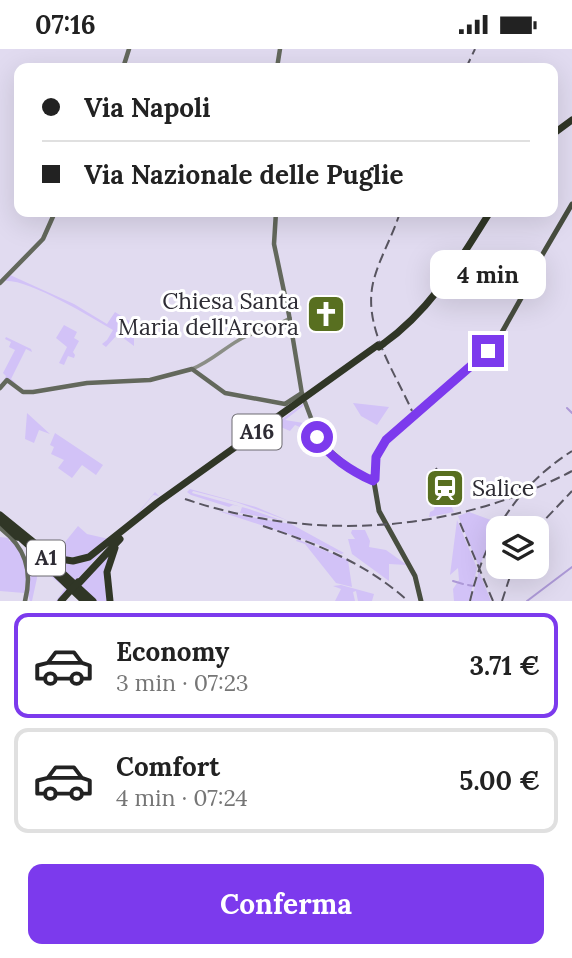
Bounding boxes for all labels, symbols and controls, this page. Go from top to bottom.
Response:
text: 07:16 [35,8,96,41]
text: Via Napoli [84,91,211,124]
text: Via Nazionale delle Puglie [84,158,404,191]
callout: 4 min [430,250,546,299]
text: 4 min [457,260,519,289]
place label: Chiesa Santa Maria dell'Arcora [118,286,299,341]
church icon: Chiesa Santa Maria dell'Arcora [305,293,347,335]
route end [472,335,504,367]
road number: A16 [232,415,282,449]
route start [301,421,333,453]
station icon: Salice [424,467,466,509]
place label: Salice [472,473,534,502]
map controls [486,516,549,579]
button: layers [486,516,549,579]
road number: A1 [27,540,65,575]
icon: car [32,634,95,697]
text: Economy [116,635,229,668]
text: 3.71 € [470,649,540,682]
text: 3 min · 07:23 [116,668,249,697]
icon: car [32,749,95,812]
text: Comfort [116,750,220,783]
text: 5.00 € [459,764,540,797]
text: 4 min · 07:24 [116,783,248,812]
button: Conferma [28,864,544,944]

